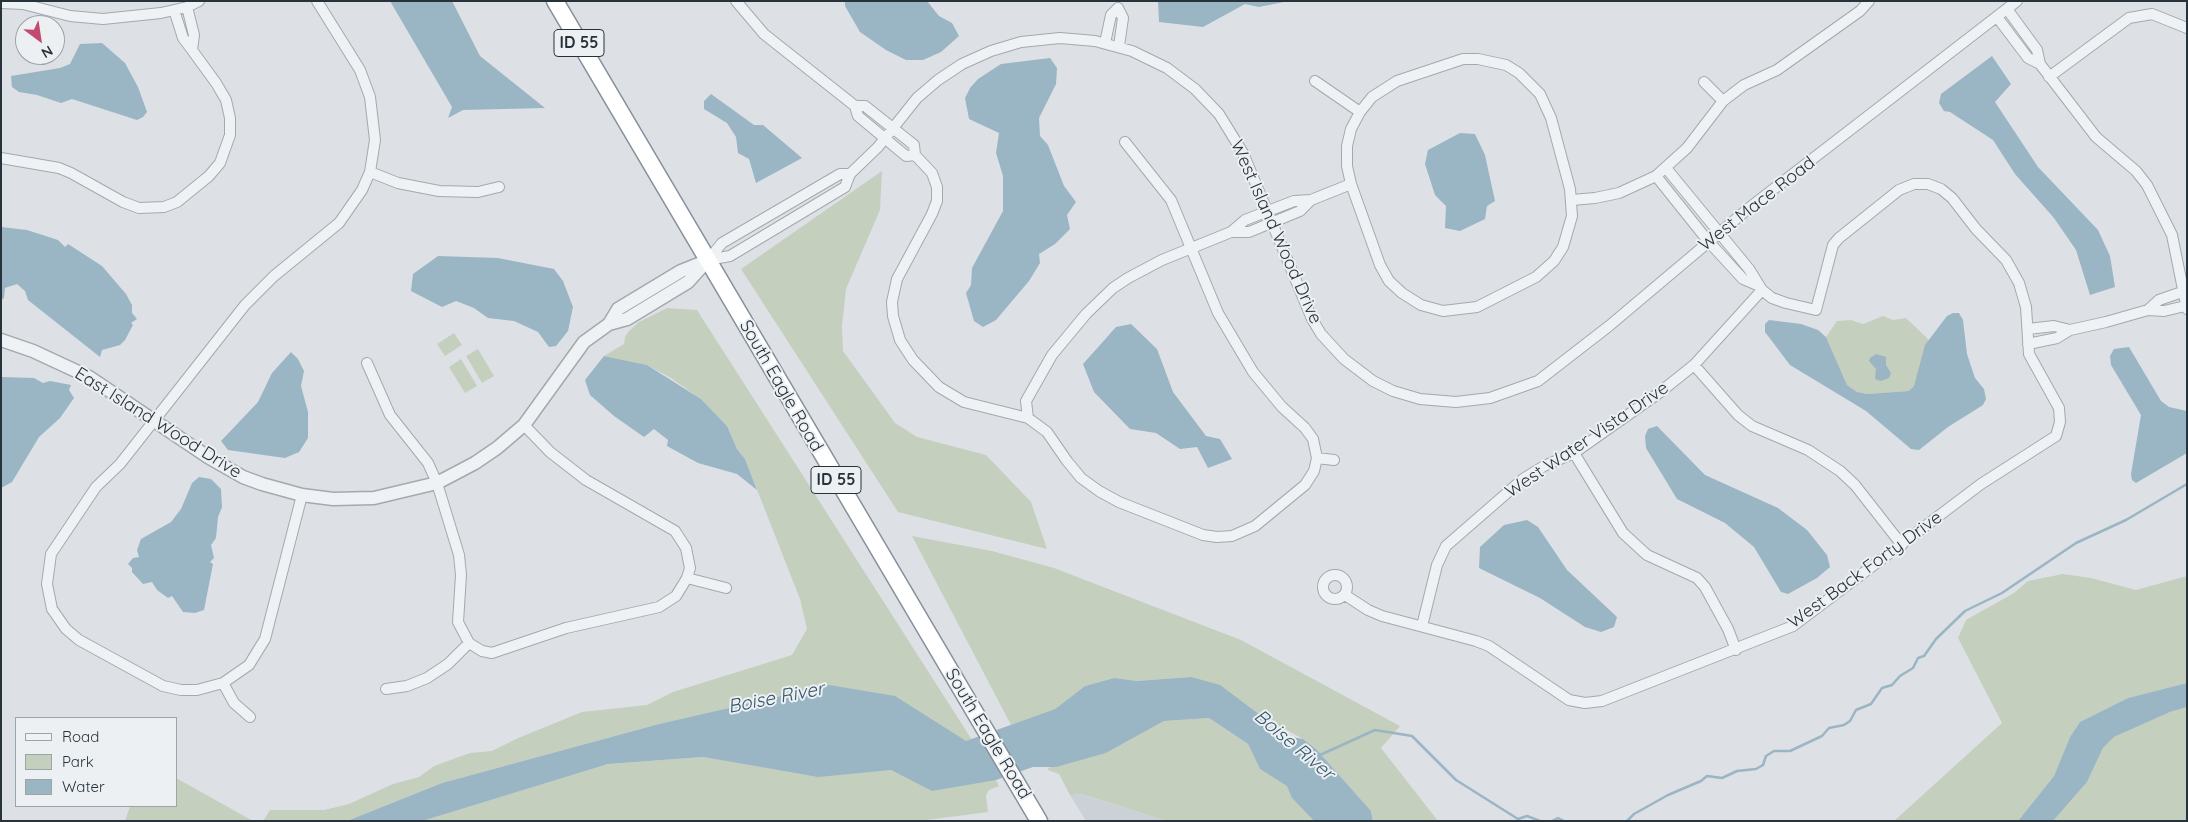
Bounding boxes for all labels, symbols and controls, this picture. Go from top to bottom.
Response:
north arrow [15,15,65,65]
road number: ID 55 [554,29,604,56]
text: N [38,42,56,62]
street label: West Island Wood Drive [1226,137,1326,327]
street label: West Mace Road [1695,152,1819,256]
street label: South Eagle Road [735,316,827,456]
street label: East Island Wood Drive [71,363,245,483]
street label: West Water Vista Drive [1501,377,1673,503]
road number: ID 55 [811,466,861,494]
street label: West Back Forty Drive [1784,507,1946,633]
street label: South Eagle Road [940,665,1036,803]
water label: Boise River [726,678,826,718]
water label: Boise River [1249,705,1339,785]
legend [15,717,178,807]
text: Road [62,727,99,746]
text: Park [62,752,94,771]
text: Water [62,777,105,796]

